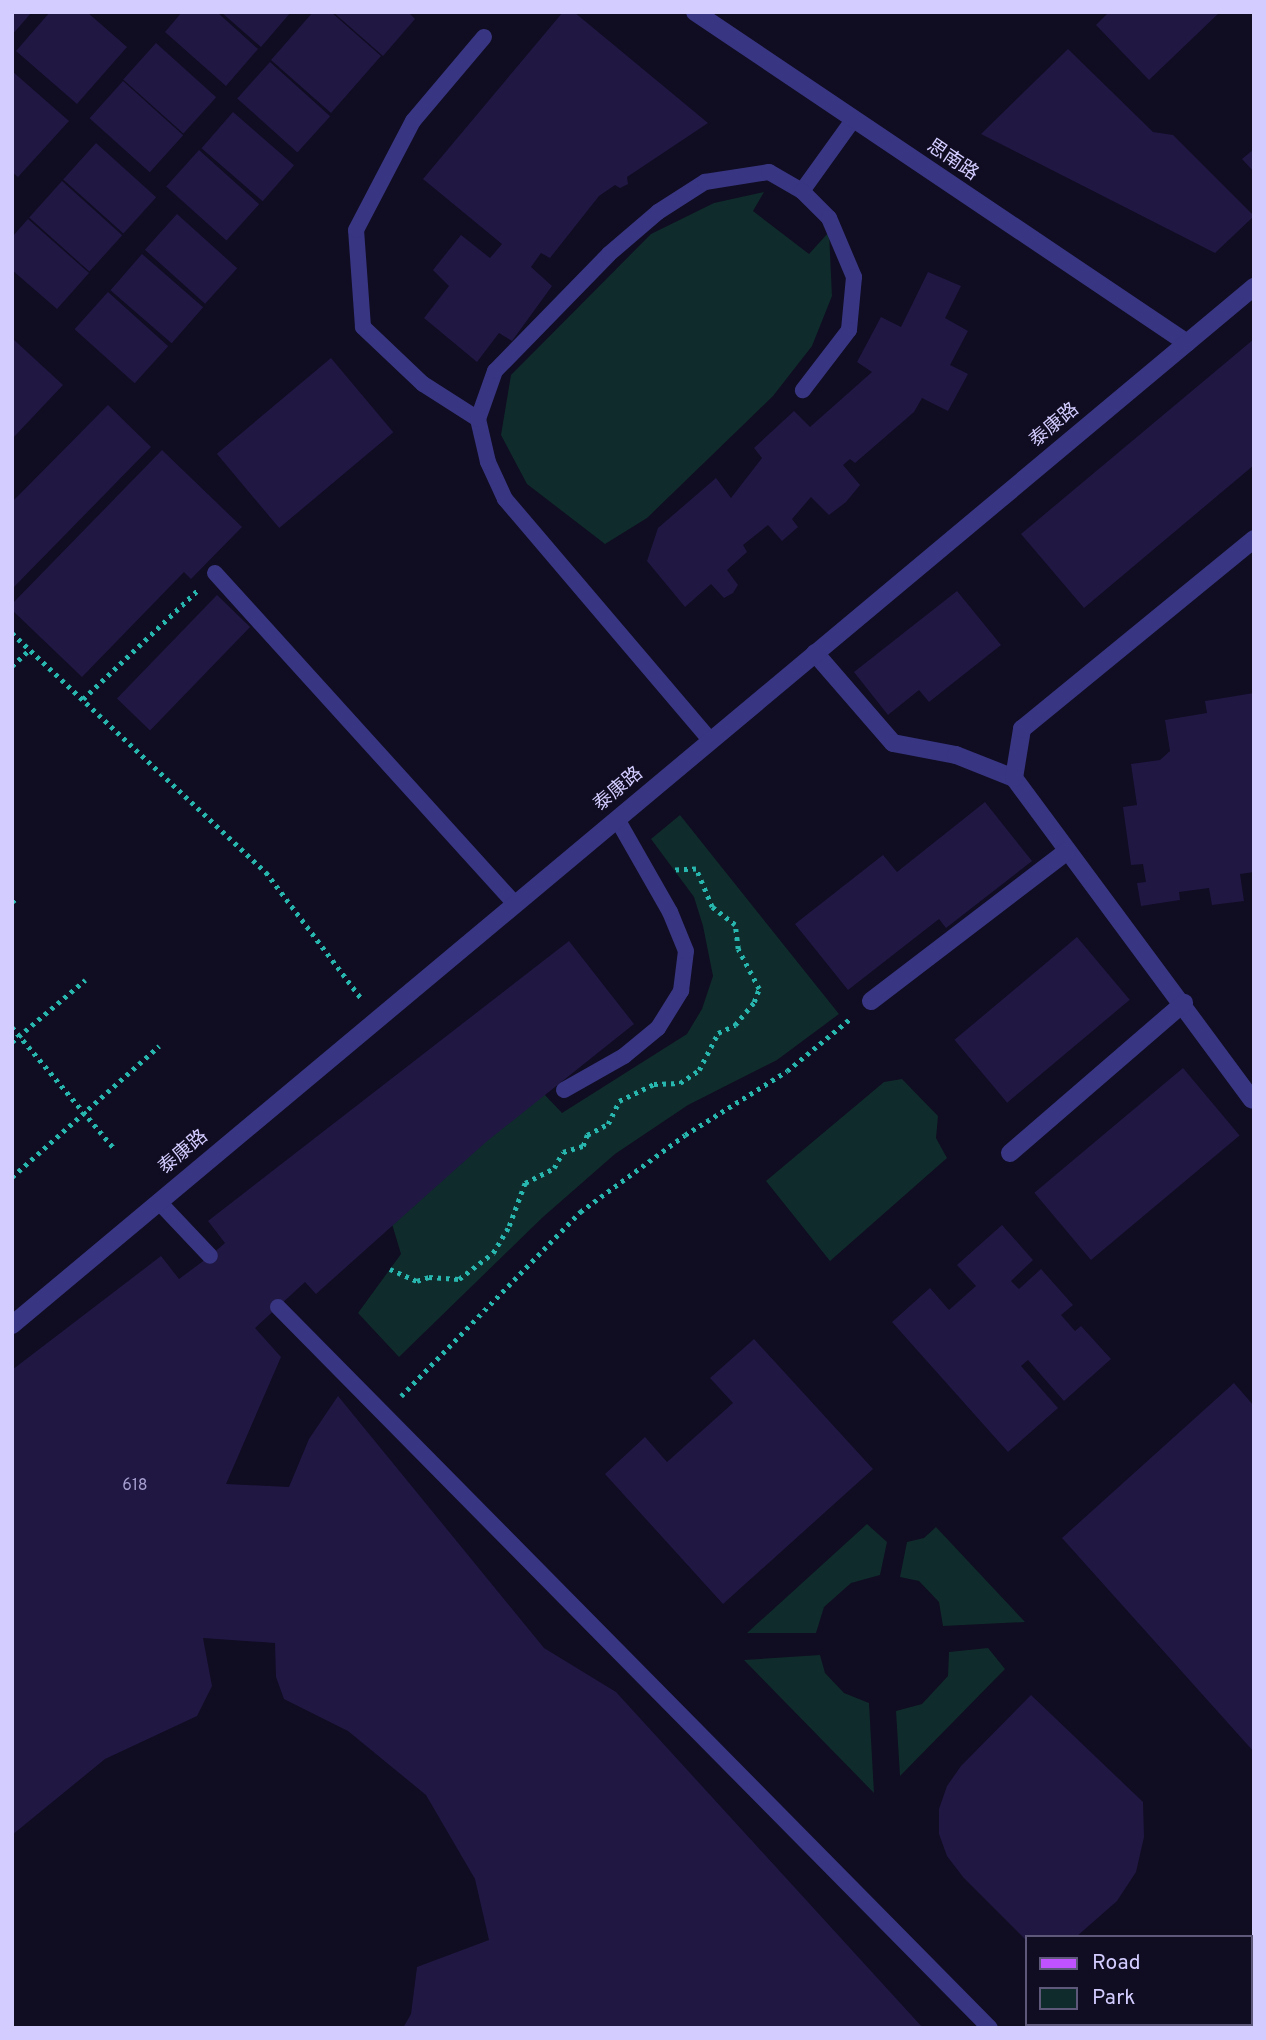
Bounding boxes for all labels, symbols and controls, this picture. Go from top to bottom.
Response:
street label: 思南路 [922,136,982,186]
street label: 泰康路 [1026,399,1084,453]
street label: 泰康路 [590,763,648,817]
street label: 泰康路 [155,1126,213,1180]
house number: 618 [122,1476,148,1496]
legend [1024,1935,1252,2026]
text: Road [1092,1950,1141,1977]
text: Park [1092,1985,1135,2012]

